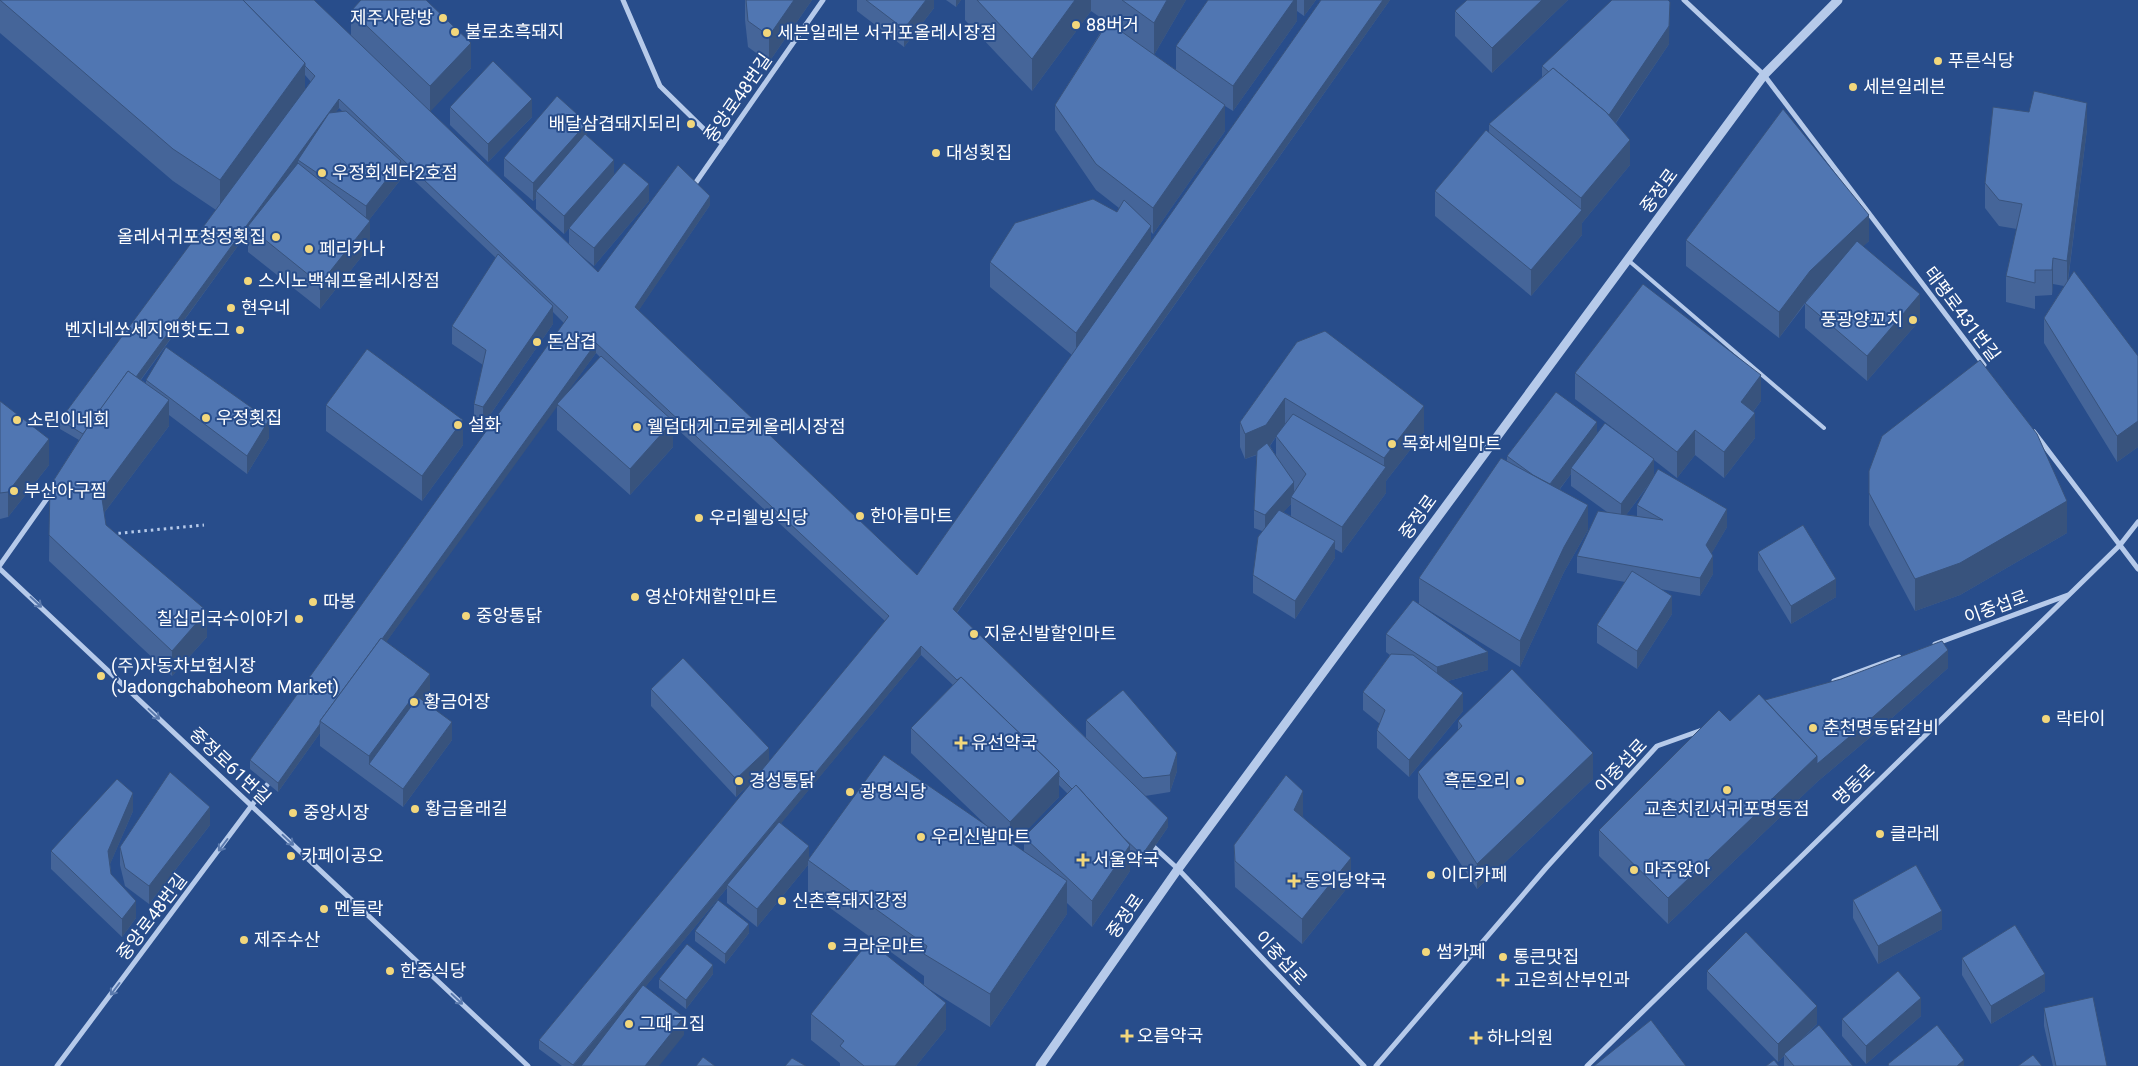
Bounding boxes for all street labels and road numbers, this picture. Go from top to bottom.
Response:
street label: 중앙로48번길 [699,49,776,146]
street label: 중정로 [1635,164,1682,217]
street label: 태평로431번길 [1920,262,2005,365]
street label: 중정로 [1394,490,1441,543]
street label: 이중섭로 [1961,585,2031,628]
street label: 중정로61번길 [185,723,275,808]
street label: 이중섭로 [1590,734,1651,797]
street label: 명동로 [1828,760,1879,809]
street label: 중앙로48번길 [112,869,191,964]
street label: 중정로 [1102,889,1147,942]
street label: 이중섭로 [1251,926,1312,989]

